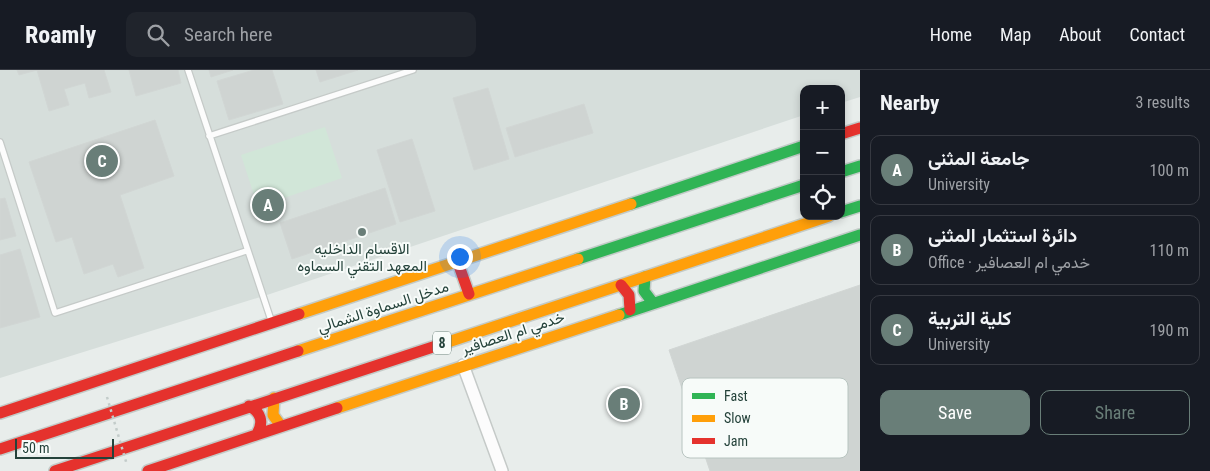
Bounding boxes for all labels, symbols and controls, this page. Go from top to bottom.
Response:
search box [126,12,476,57]
text: Roamly [25,21,96,49]
icon: search [144,21,172,49]
text: Search here [184,23,272,46]
text: Home [930,24,972,45]
text: Map [1000,24,1031,45]
text: About [1059,24,1101,45]
text: Contact [1129,24,1185,45]
map controls [800,85,845,220]
button: + [800,85,845,130]
text: Nearby [880,91,939,115]
text: 3 results [1135,93,1190,112]
button: − [800,130,845,175]
pin: C [86,142,118,180]
text: جامعة المثنى [928,147,1030,170]
text: A [892,161,902,180]
text: 100 m [1150,161,1189,180]
button: locate [800,175,845,220]
text: University [928,175,990,194]
pin: A [252,186,284,224]
text: دائرة استثمار المثنى [928,224,1077,247]
marker: الاقسام الداخليه المعهد التقني السماوه [356,226,368,238]
place label: الاقسام الداخليه المعهد التقني السماوه [297,240,427,279]
text: B [893,241,901,260]
text: 110 m [1150,241,1189,260]
your location [447,244,473,270]
text: Office · خدمي ام العصافير [928,253,1090,272]
street label: مدخل السماوة الشمالي [315,277,452,340]
text: كلية التربية [928,307,1011,330]
street label: خدمي ام العصافير [458,308,568,362]
text: C [892,321,902,340]
text: 190 m [1150,321,1189,340]
road number: 8 [433,332,451,354]
text: University [928,335,990,354]
legend [682,378,848,458]
pin: B [608,385,640,423]
text: Fast [724,388,748,404]
button: Save [880,390,1030,435]
button: Share [1040,390,1190,435]
text: Slow [724,410,751,426]
text: Jam [724,433,748,449]
scale bar [15,436,114,459]
text: 50 m [22,440,50,456]

